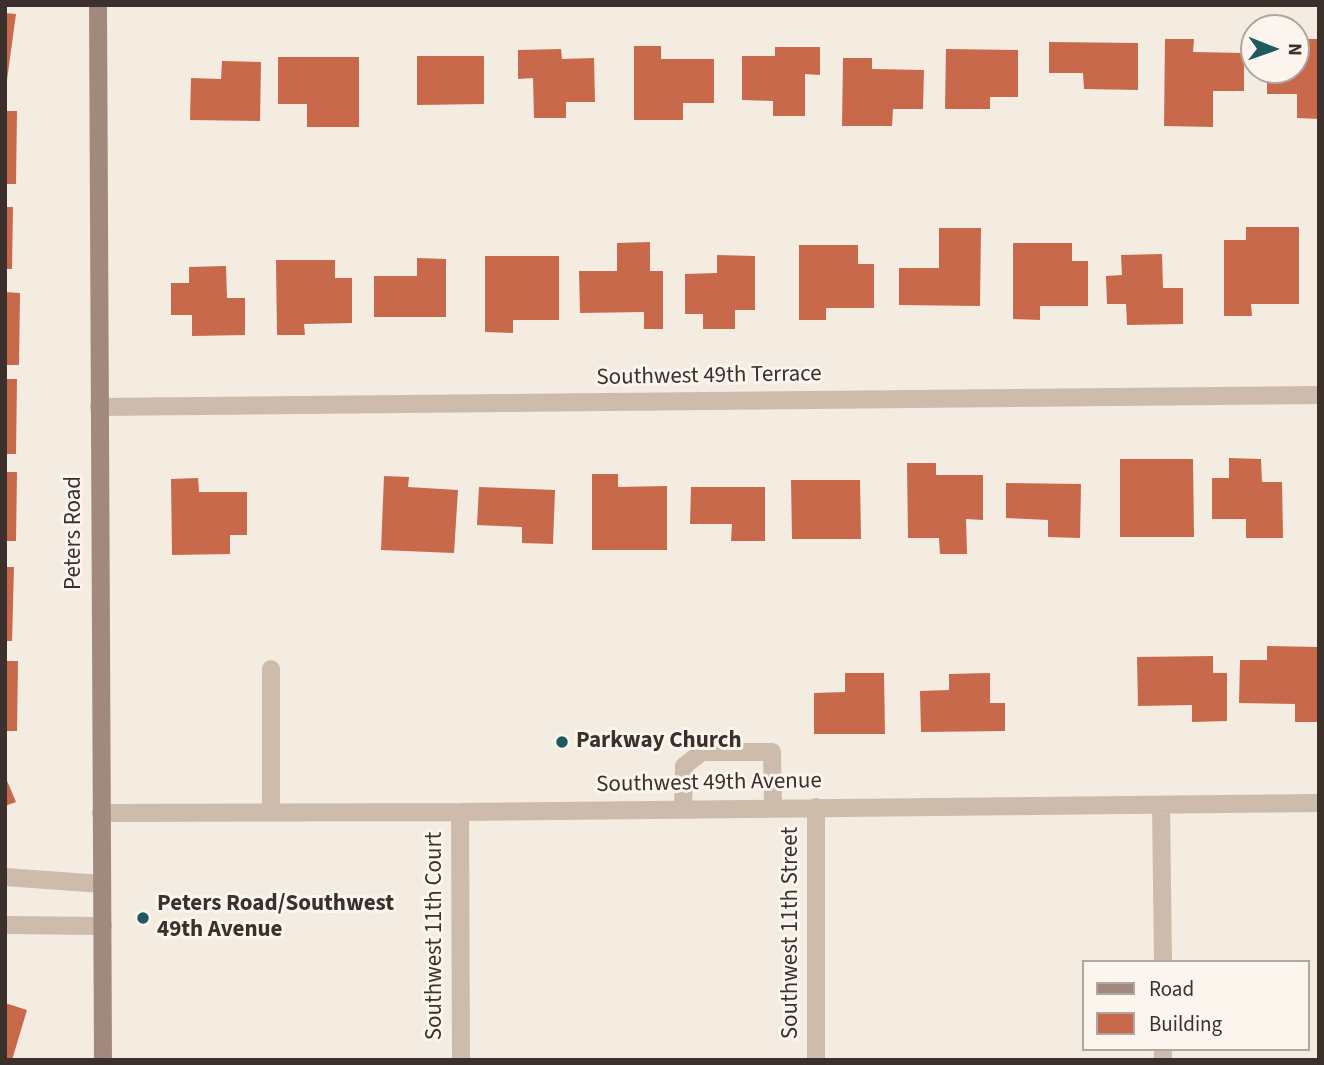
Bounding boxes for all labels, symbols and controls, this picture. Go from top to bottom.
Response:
north arrow [1240,14,1310,84]
text: N [1281,43,1308,56]
street label: Southwest 49th Terrace [596,361,822,393]
street label: Peters Road [61,476,89,590]
place label: Parkway Church [576,728,742,756]
marker: Parkway Church [554,734,570,750]
street label: Southwest 49th Avenue [596,768,822,800]
street label: Southwest 11th Street [778,827,806,1039]
street label: Southwest 11th Court [422,832,450,1040]
place label: Peters Road/Southwest 49th Avenue [157,891,394,945]
marker: Peters Road/Southwest 49th Avenue [135,910,151,926]
legend [1082,960,1310,1051]
text: Road [1149,974,1194,1004]
text: Building [1149,1009,1222,1039]

